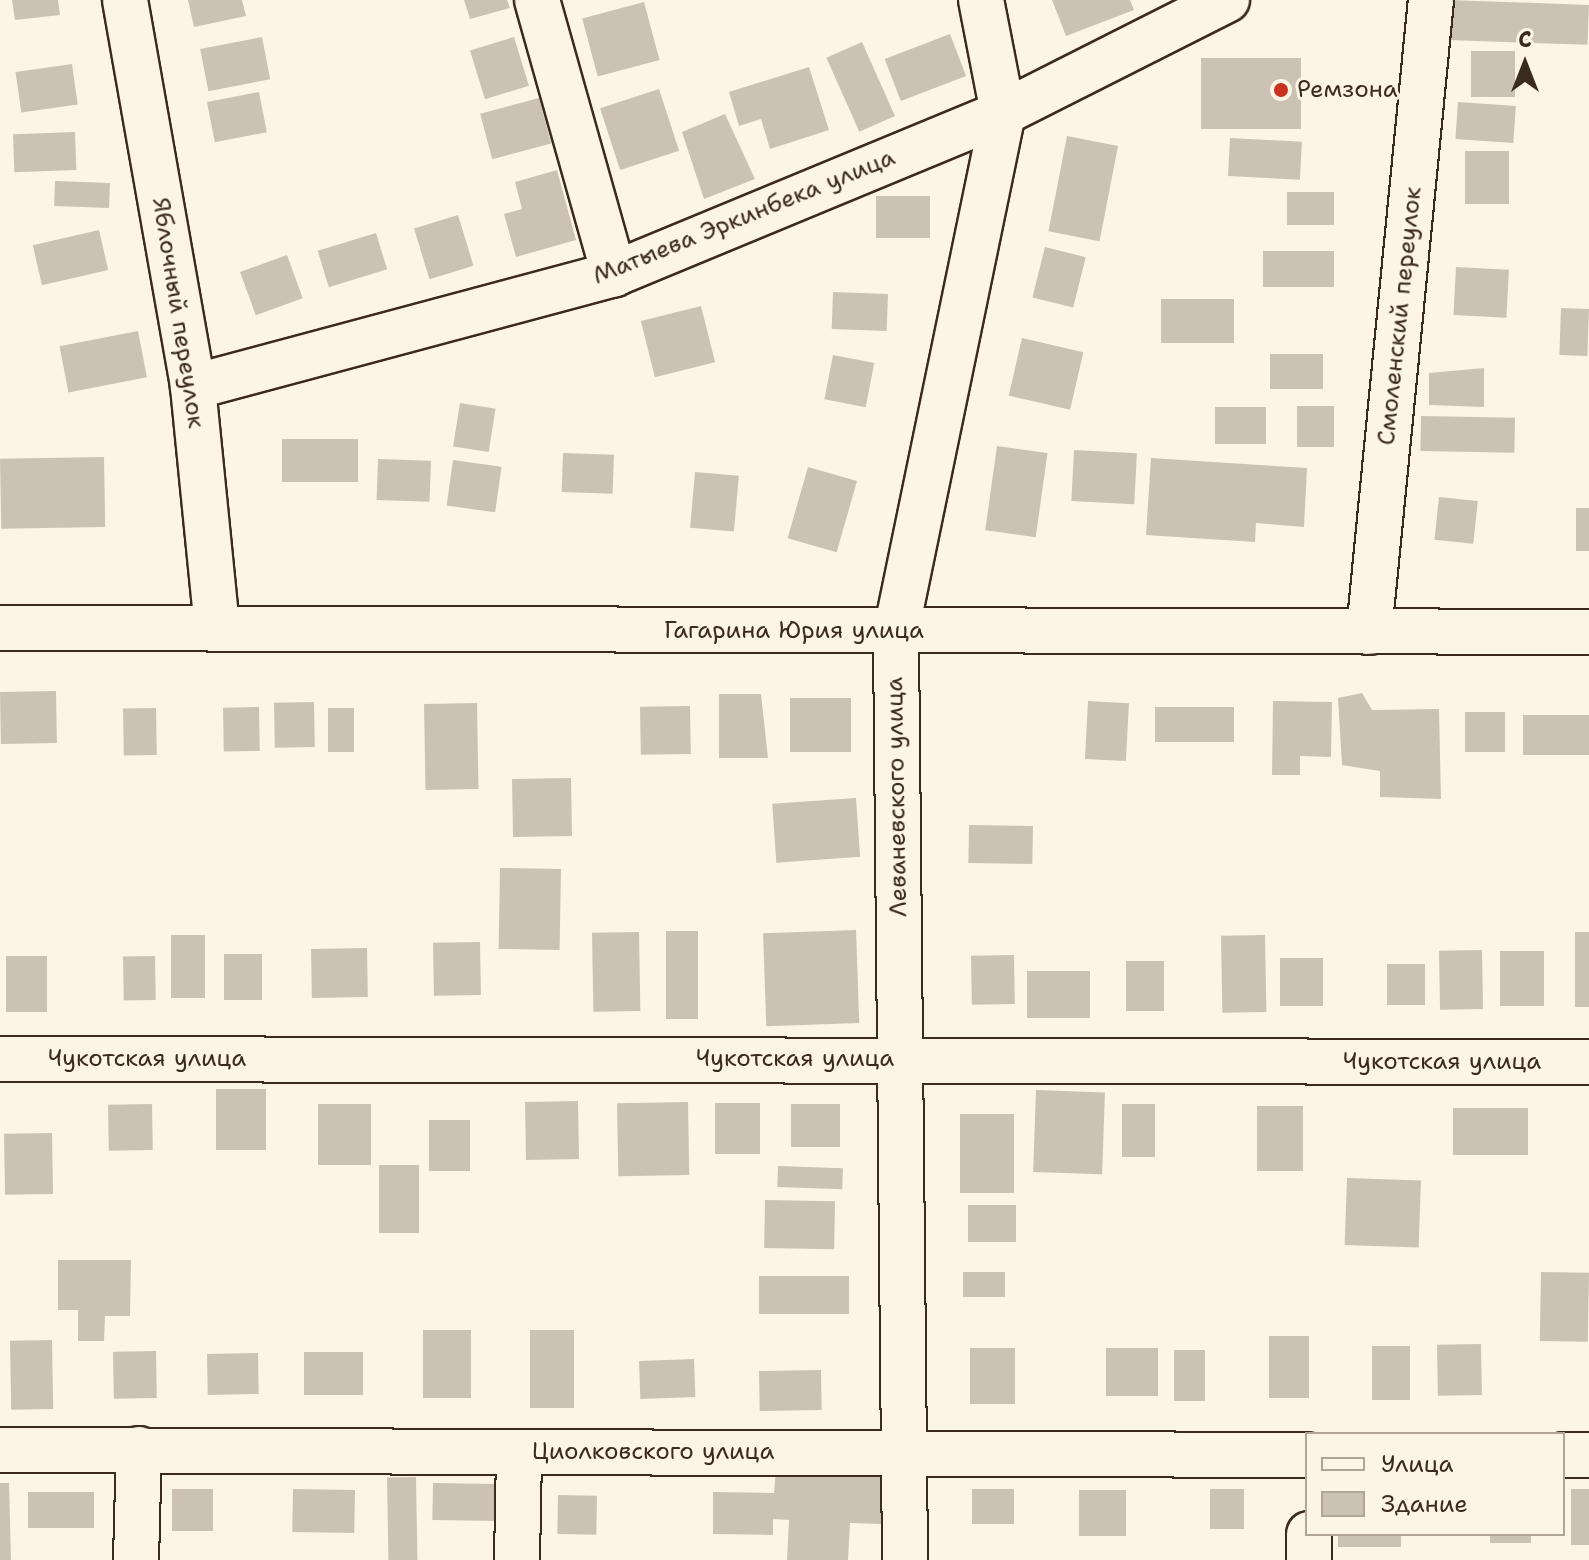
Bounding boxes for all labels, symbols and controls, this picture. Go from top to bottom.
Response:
north arrow [1485,24,1565,104]
text: С [1518,25,1532,54]
place label: Ремзона [1297,76,1398,104]
marker: Ремзона [1272,81,1290,99]
street label: Матыева Эркинбека улица [589,143,899,291]
street label: Смоленский переулок [1372,185,1428,447]
street label: Яблочный переулок [146,196,210,430]
street label: Гагарина Юрия улица [664,617,924,645]
street label: Леваневского улица [881,677,913,917]
street label: Чукотская улица [48,1045,246,1073]
street label: Чукотская улица [696,1045,894,1073]
street label: Чукотская улица [1343,1048,1541,1076]
legend [1305,1432,1565,1536]
street label: Циолковского улица [532,1438,774,1466]
text: Улица [1381,1448,1454,1480]
text: Здание [1381,1488,1468,1520]

